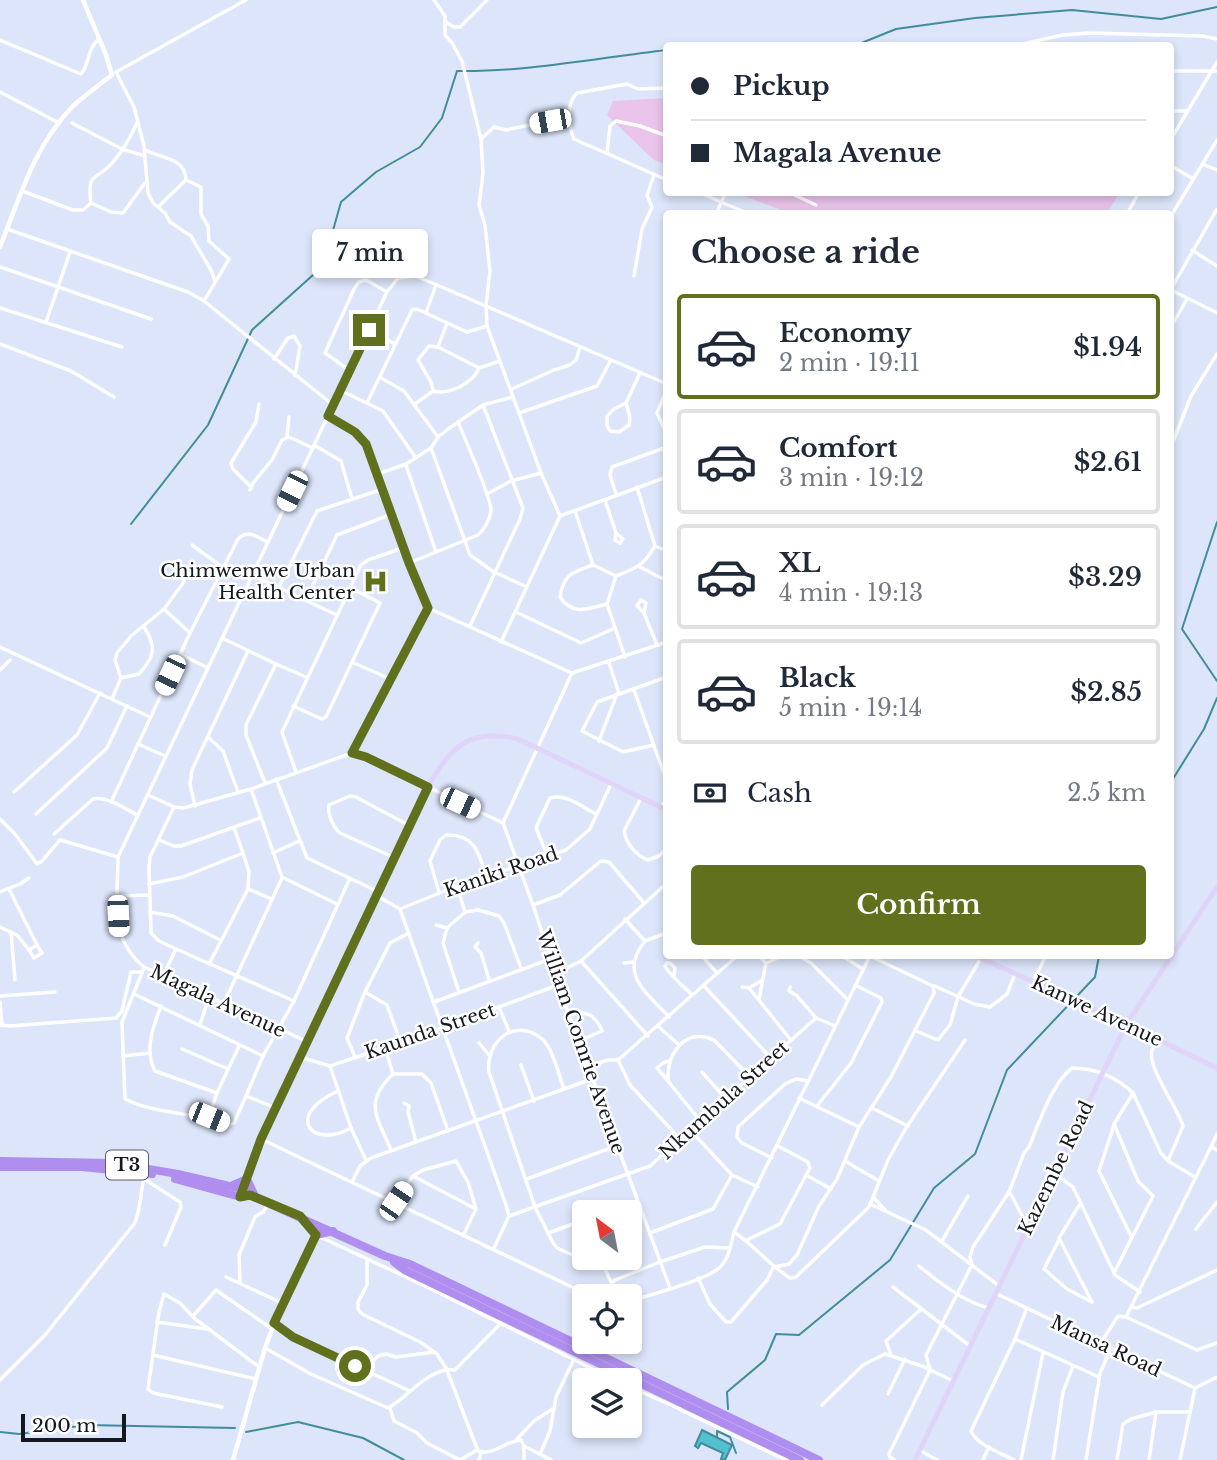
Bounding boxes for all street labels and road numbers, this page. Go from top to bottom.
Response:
street label: Kaniki Road [441,842,561,902]
street label: William Comrie Avenue [531,926,630,1157]
street label: Magala Avenue [147,960,289,1042]
street label: Kanwe Avenue [1028,971,1166,1051]
street label: Kaunda Street [362,998,499,1064]
street label: Nkumbula Street [655,1035,794,1164]
street label: Kazembe Road [1014,1097,1099,1239]
road number: T3 [106,1150,148,1180]
street label: Mansa Road [1047,1310,1165,1382]

